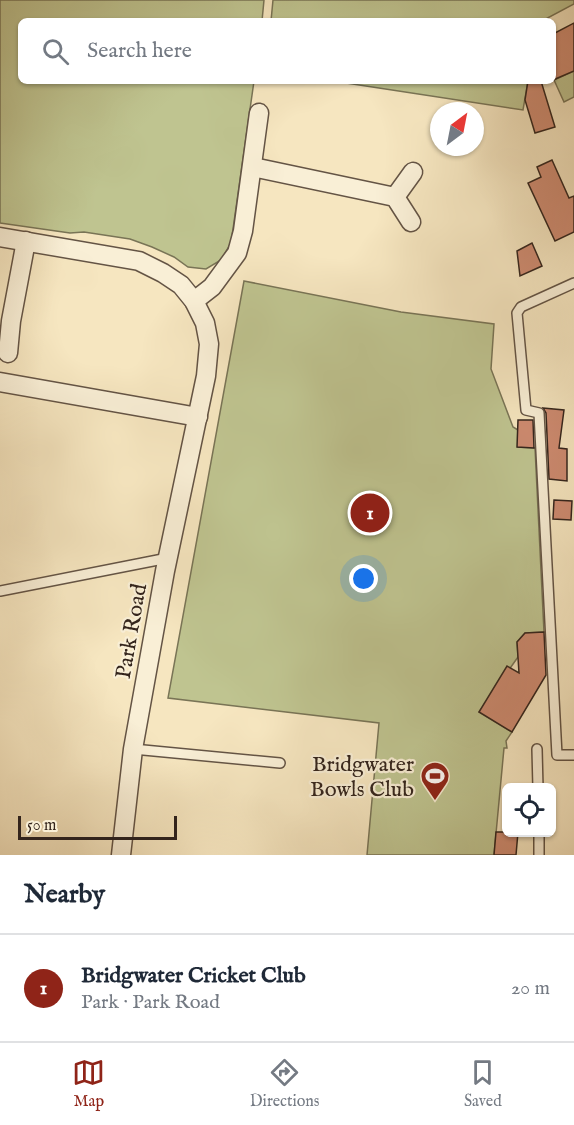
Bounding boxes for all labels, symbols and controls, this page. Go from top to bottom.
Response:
search box [18,18,556,84]
icon: search [39,35,72,68]
text: Search here [87,37,192,65]
north arrow [430,102,484,156]
pin: 1 [350,490,389,536]
your location [349,564,378,593]
street label: Park Road [110,581,154,681]
place label: Bridgwater Bowls Club [310,751,414,804]
sports icon: Bridgwater Bowls Club [419,760,451,802]
map controls [502,783,556,837]
button: locate [502,783,556,837]
scale bar [18,813,177,840]
text: 50 m [27,816,56,836]
text: Nearby [24,878,105,911]
text: Bridgwater Cricket Club [81,962,306,990]
text: 1 [40,976,47,1001]
text: 20 m [511,976,550,1001]
text: Park · Park Road [81,990,220,1015]
tab: Map [72,1056,105,1112]
tab: Directions [250,1056,319,1112]
tab: Saved [464,1056,502,1112]

